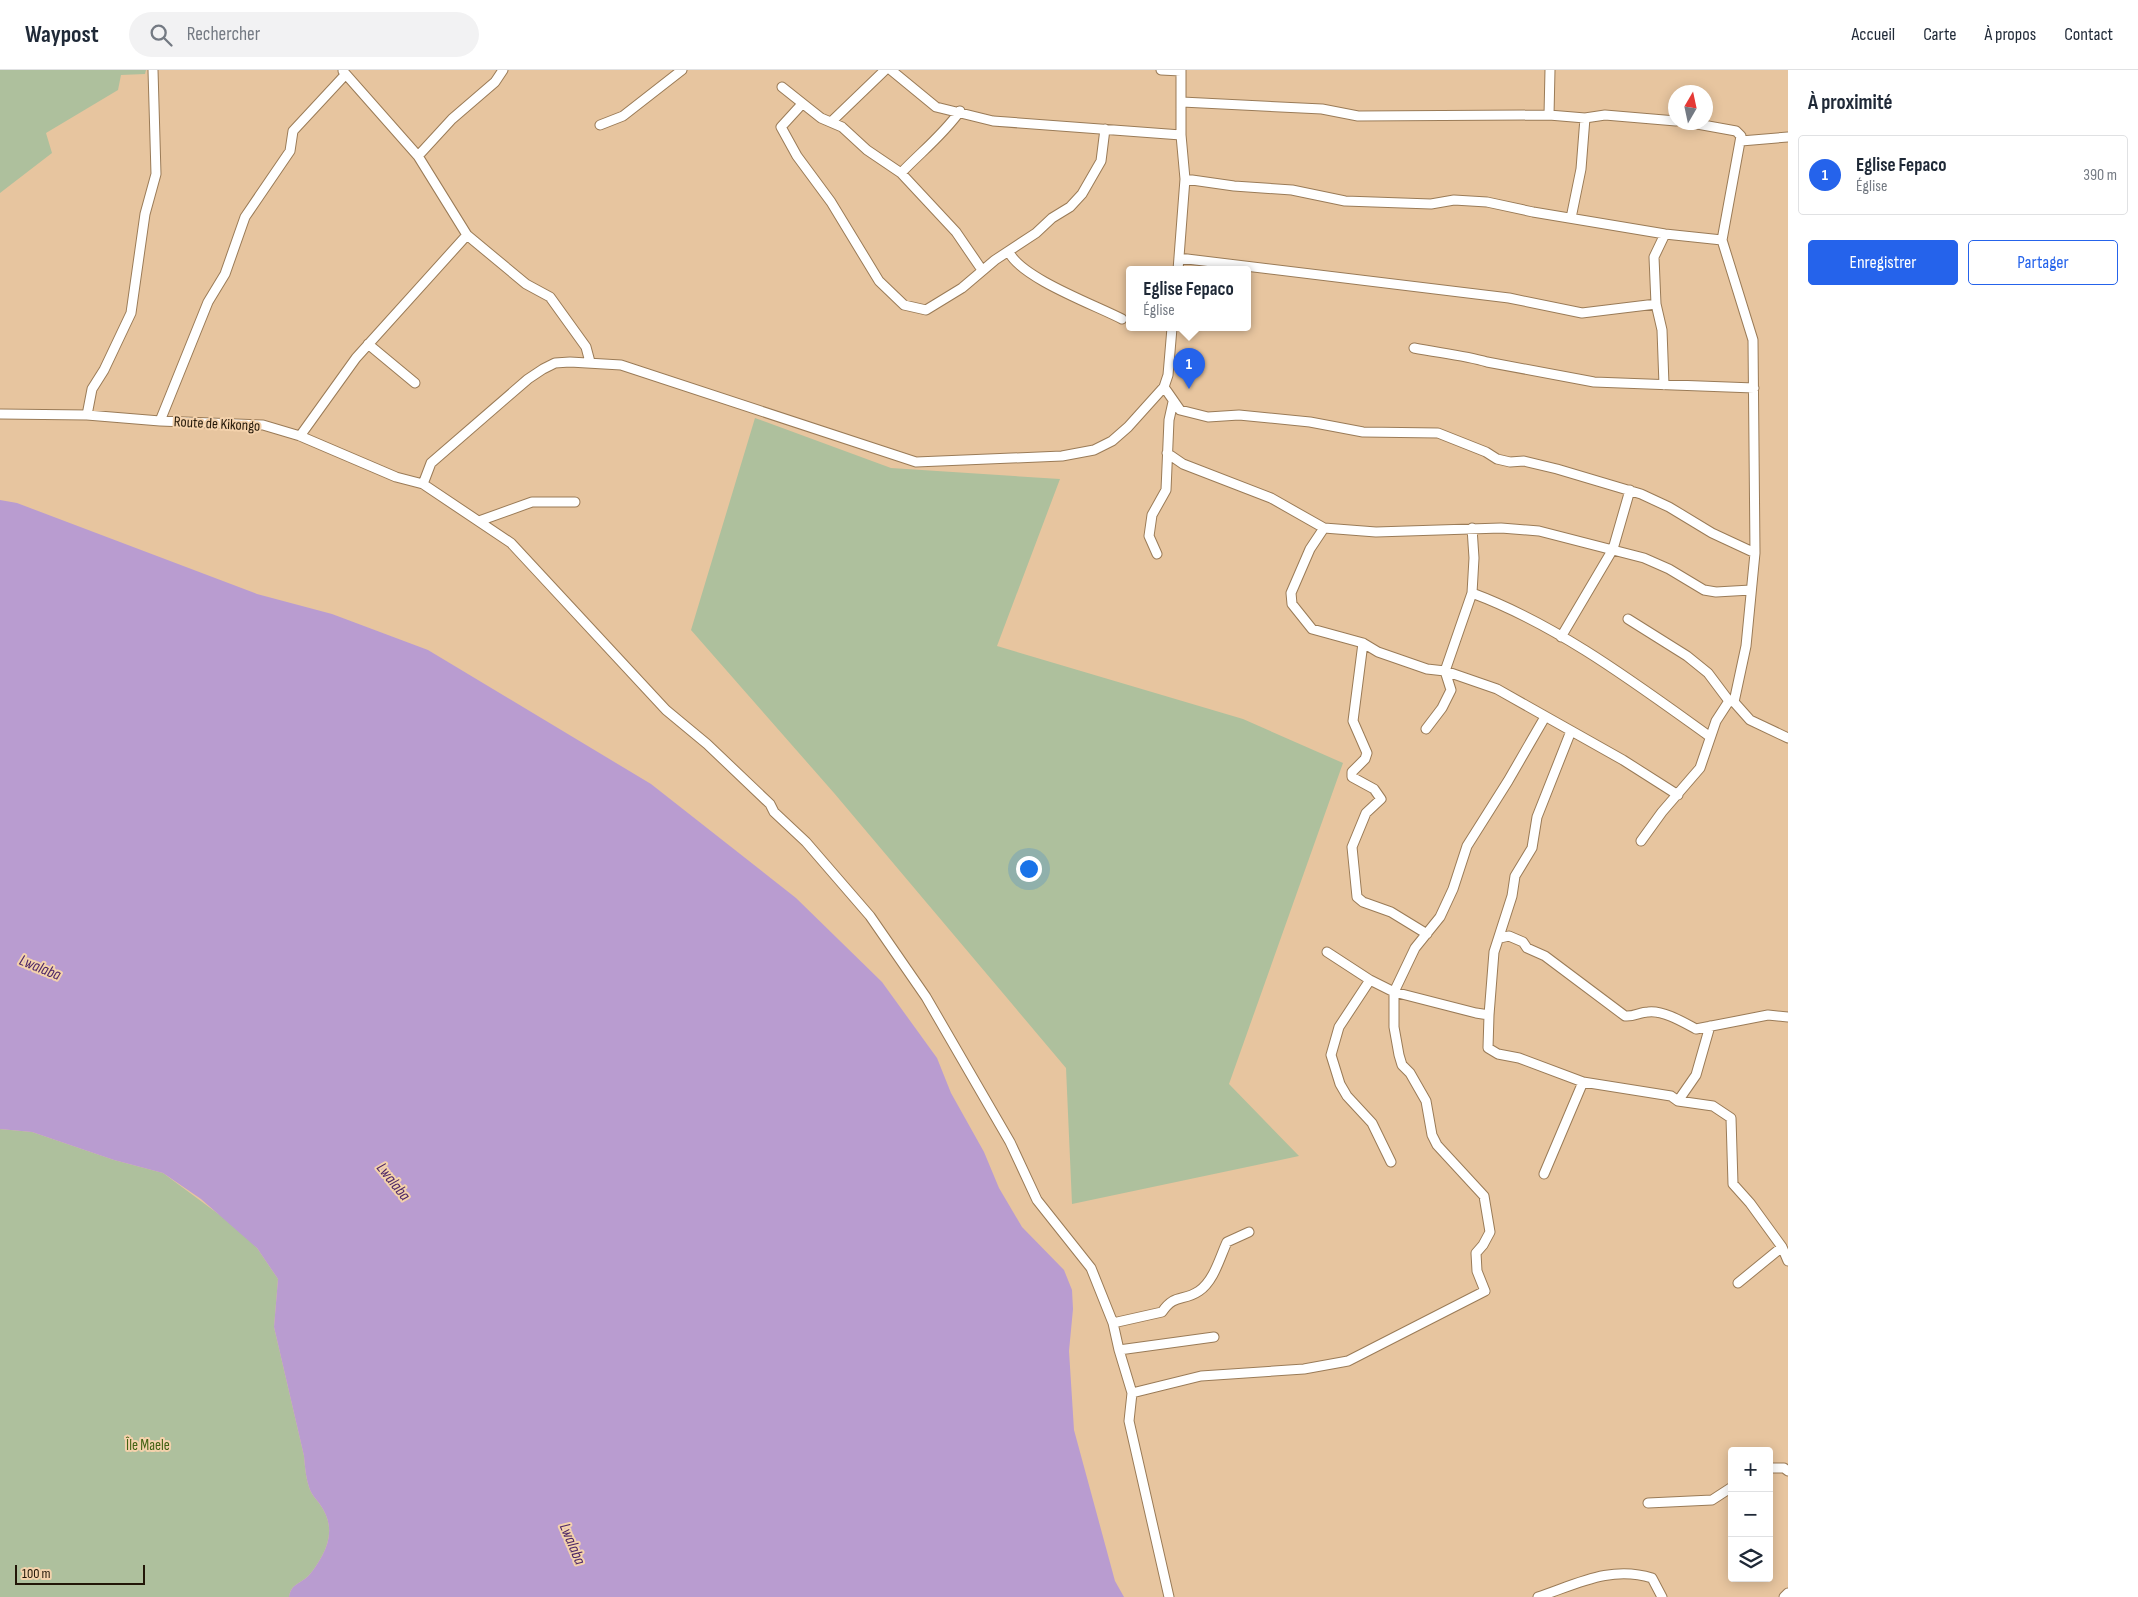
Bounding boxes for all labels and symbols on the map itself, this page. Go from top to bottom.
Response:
north arrow [1668,85,1713,130]
pin: 1 [1173,348,1205,389]
street label: Route de Kikongo [173,412,261,436]
your location [1016,856,1042,882]
water label: Lwalaba [16,951,64,985]
water label: Lwalaba [372,1159,414,1205]
park label: Île Maele [125,1436,170,1455]
water label: Lwalaba [555,1520,589,1568]
scale bar [15,1562,145,1585]

